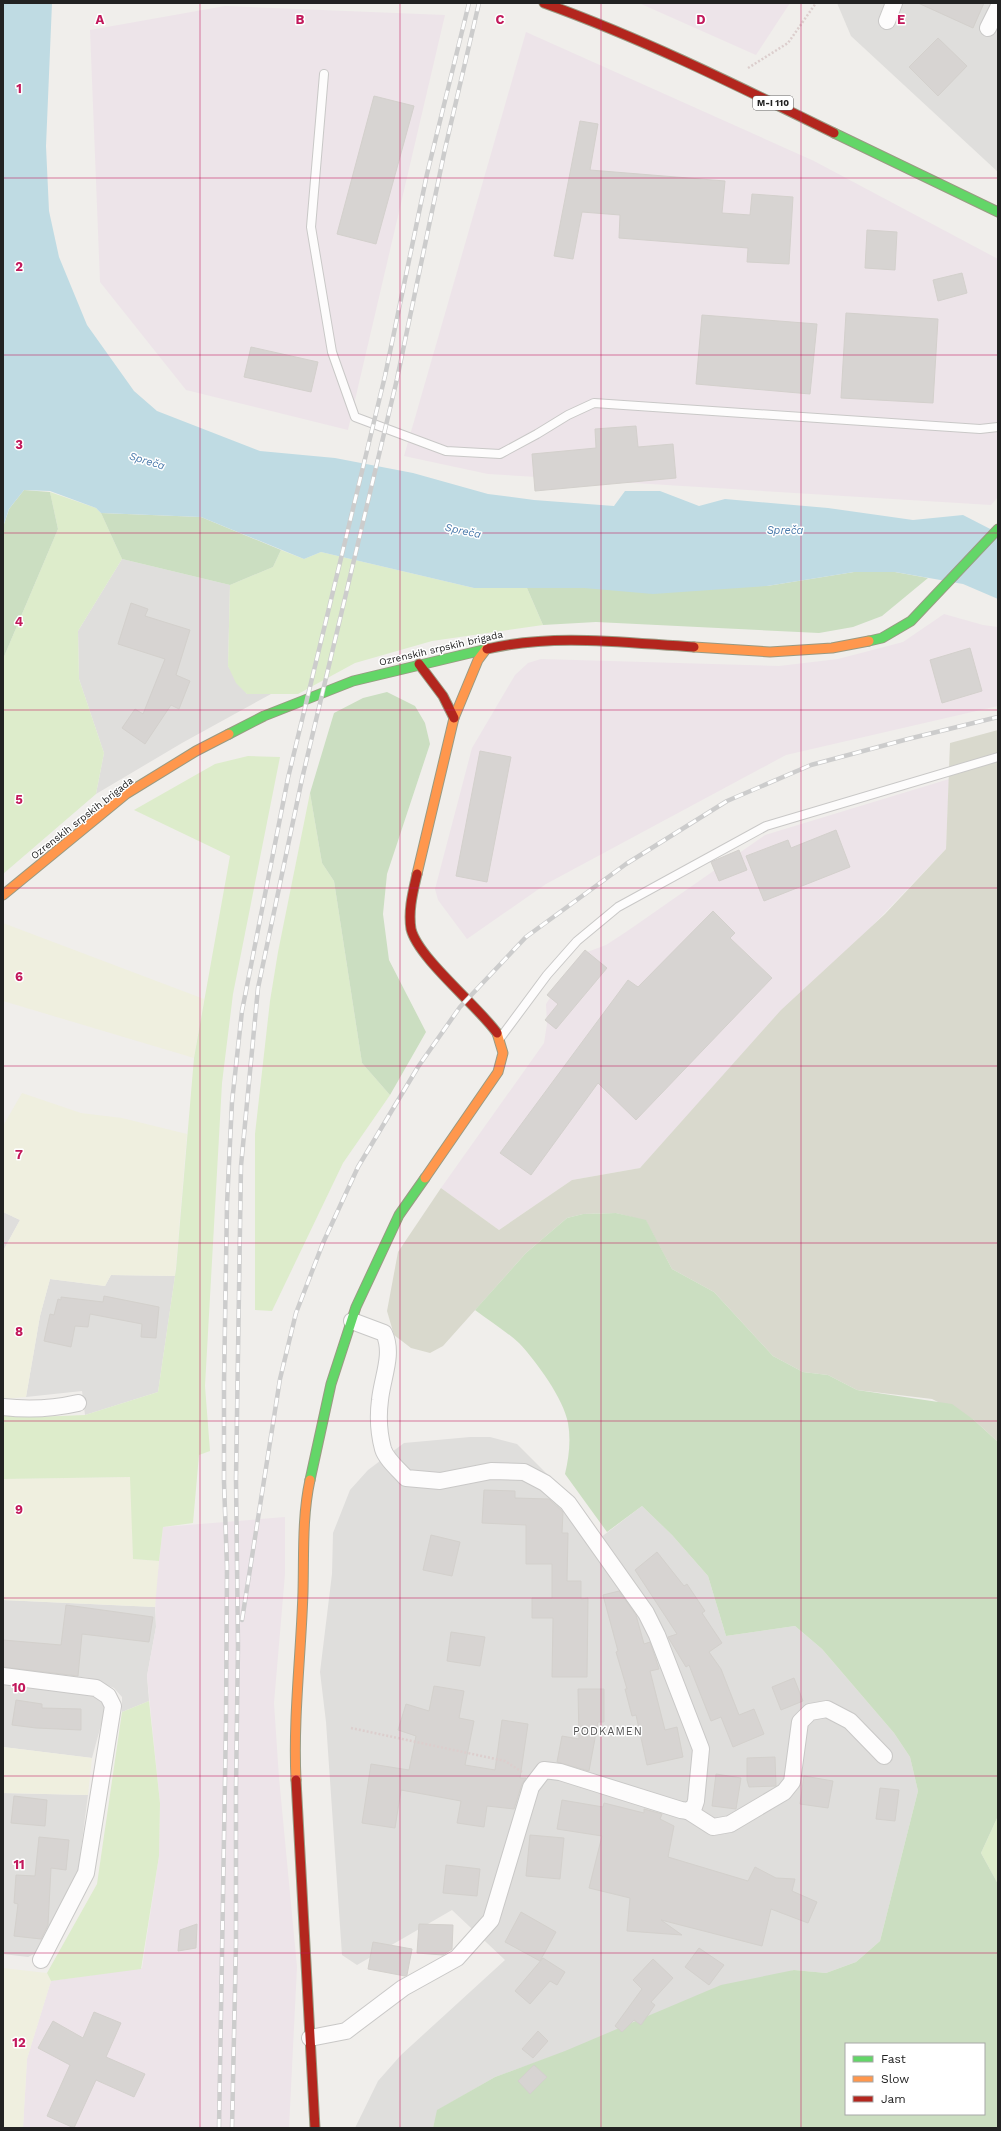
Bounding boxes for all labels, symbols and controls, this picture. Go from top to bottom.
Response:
text: A [96,12,105,27]
text: B [296,12,305,27]
text: C [496,12,505,27]
text: D [696,12,706,27]
text: E [897,12,905,27]
text: 1 [16,81,22,96]
road number: M-I 110 [753,96,793,110]
text: 2 [15,259,23,274]
text: 3 [15,437,23,452]
water label: Spreča [128,449,167,473]
water label: Spreča [444,521,483,541]
water label: Spreča [767,524,804,537]
text: 4 [15,614,24,629]
street label: Ozrenskih srpskih brigada [378,628,504,668]
street label: Ozrenskih srpskih brigada [29,774,136,861]
text: 5 [15,792,23,807]
text: 6 [15,969,23,984]
text: 7 [15,1147,23,1162]
text: 8 [15,1324,23,1339]
text: 9 [15,1502,23,1517]
text: 10 [12,1680,26,1695]
district label: PODKAMEN [573,1725,643,1738]
text: 11 [13,1857,25,1872]
text: 12 [12,2035,26,2050]
legend [845,2043,985,2115]
text: Fast [881,2052,906,2066]
text: Slow [881,2072,909,2086]
text: Jam [881,2092,906,2106]

